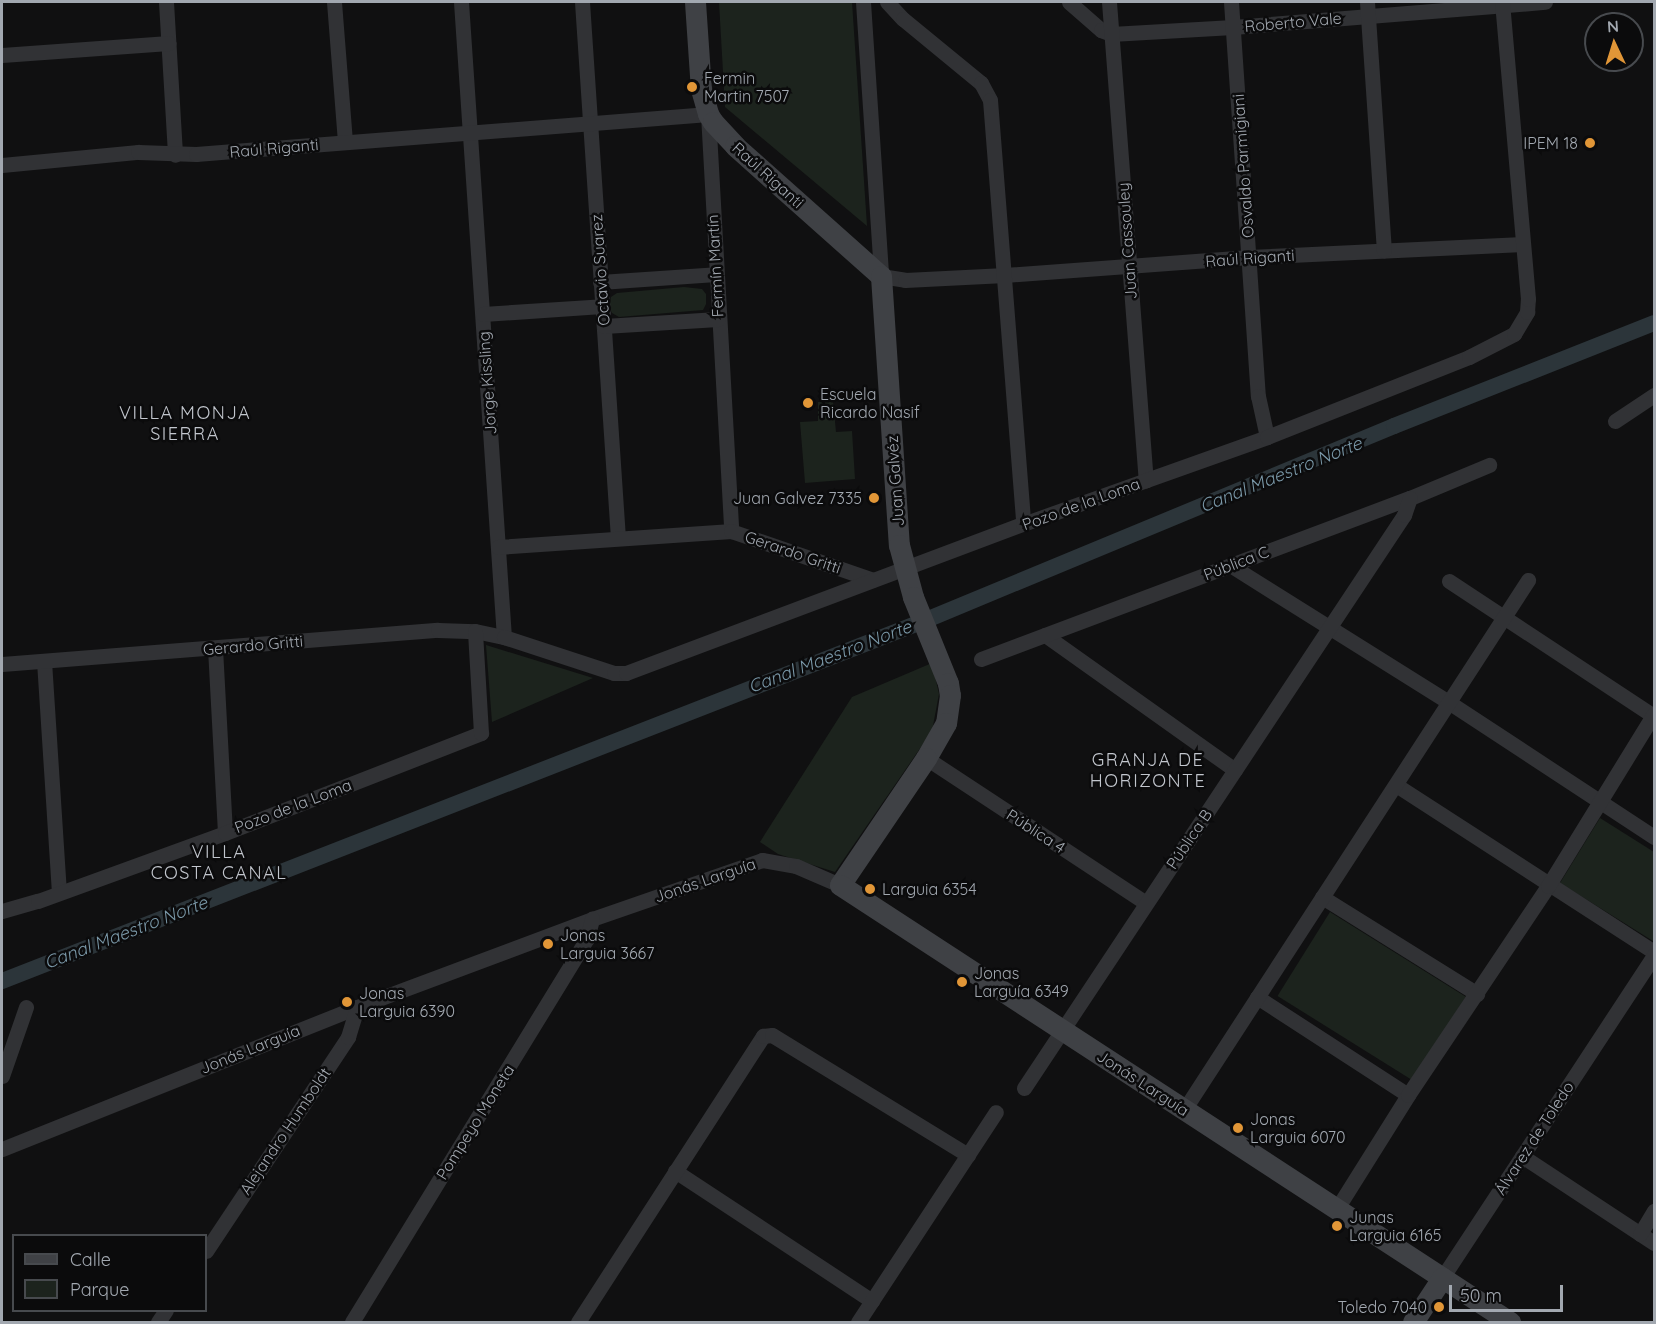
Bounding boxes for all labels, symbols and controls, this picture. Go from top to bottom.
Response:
street label: Roberto Vale [1244,8,1342,36]
north arrow [1584,12,1644,72]
text: N [1606,16,1619,36]
place label: Fermin Martin 7507 [704,68,789,106]
marker: Fermin Martin 7507 [685,80,699,94]
street label: Osvaldo Parmigiani [1228,93,1258,239]
place label: IPEM 18 [1523,133,1578,153]
street label: Raúl Riganti [229,135,319,161]
marker: IPEM 18 [1583,136,1597,150]
street label: Raúl Riganti [728,138,808,212]
street label: Juan Cassouley [1113,182,1141,300]
street label: Octavio Suarez [587,214,613,326]
street label: Fermín Martín [703,214,727,318]
street label: Raúl Riganti [1205,245,1295,271]
street label: Jorge Kissling [474,331,500,435]
place label: Escuela Ricardo Nasif [820,384,920,422]
marker: Escuela Ricardo Nasif [801,396,815,410]
district label: VILLA MONJA SIERRA [119,403,251,446]
water label: Canal Maestro Norte [1197,433,1365,517]
street label: Juan Galvéz [882,435,908,527]
street label: Pozo de la Loma [1020,474,1142,534]
place label: Juan Galvez 7335 [733,488,862,508]
marker: Juan Galvez 7335 [867,491,881,505]
street label: Gerardo Gritti [742,527,844,577]
street label: Pública C [1201,542,1271,584]
water label: Canal Maestro Norte [745,616,915,698]
street label: Gerardo Gritti [202,631,304,659]
district label: GRANJA DE HORIZONTE [1090,750,1206,792]
street label: Pozo de la Loma [232,775,354,837]
street label: Pública 4 [1003,805,1069,857]
street label: Pública B [1162,805,1216,873]
district label: VILLA COSTA CANAL [151,842,287,884]
street label: Jonás Larguía [652,854,758,906]
place label: Larguia 6354 [882,879,977,899]
marker: Larguia 6354 [863,882,877,896]
water label: Canal Maestro Norte [41,892,211,974]
place label: Jonas Larguia 3667 [560,925,654,963]
marker: Jonas Larguia 3667 [541,937,555,951]
place label: Jonas Larguía 6349 [974,963,1069,1001]
marker: Jonas Larguía 6349 [955,975,969,989]
place label: Jonas Larguia 6390 [359,983,455,1021]
marker: Jonas Larguia 6390 [340,995,354,1009]
street label: Jonás Larguía [197,1020,303,1078]
street label: Jonás Larguía [1093,1046,1193,1120]
street label: Pompeyo Moneta [432,1061,518,1183]
street label: Alejandro Humboldt [235,1064,335,1198]
street label: Álvarez de Toledo [1490,1078,1578,1198]
place label: Jonas Larguia 6070 [1250,1109,1346,1147]
marker: Jonas Larguia 6070 [1231,1121,1245,1135]
place label: Junas Larguia 6165 [1349,1207,1441,1245]
marker: Junas Larguia 6165 [1330,1219,1344,1233]
legend [12,1234,207,1312]
text: Calle [70,1248,111,1271]
scale bar [1452,1273,1566,1311]
text: Parque [70,1278,129,1301]
text: 50 m [1460,1284,1502,1307]
place label: Toledo 7040 [1338,1297,1427,1317]
marker: Toledo 7040 [1432,1300,1446,1314]

